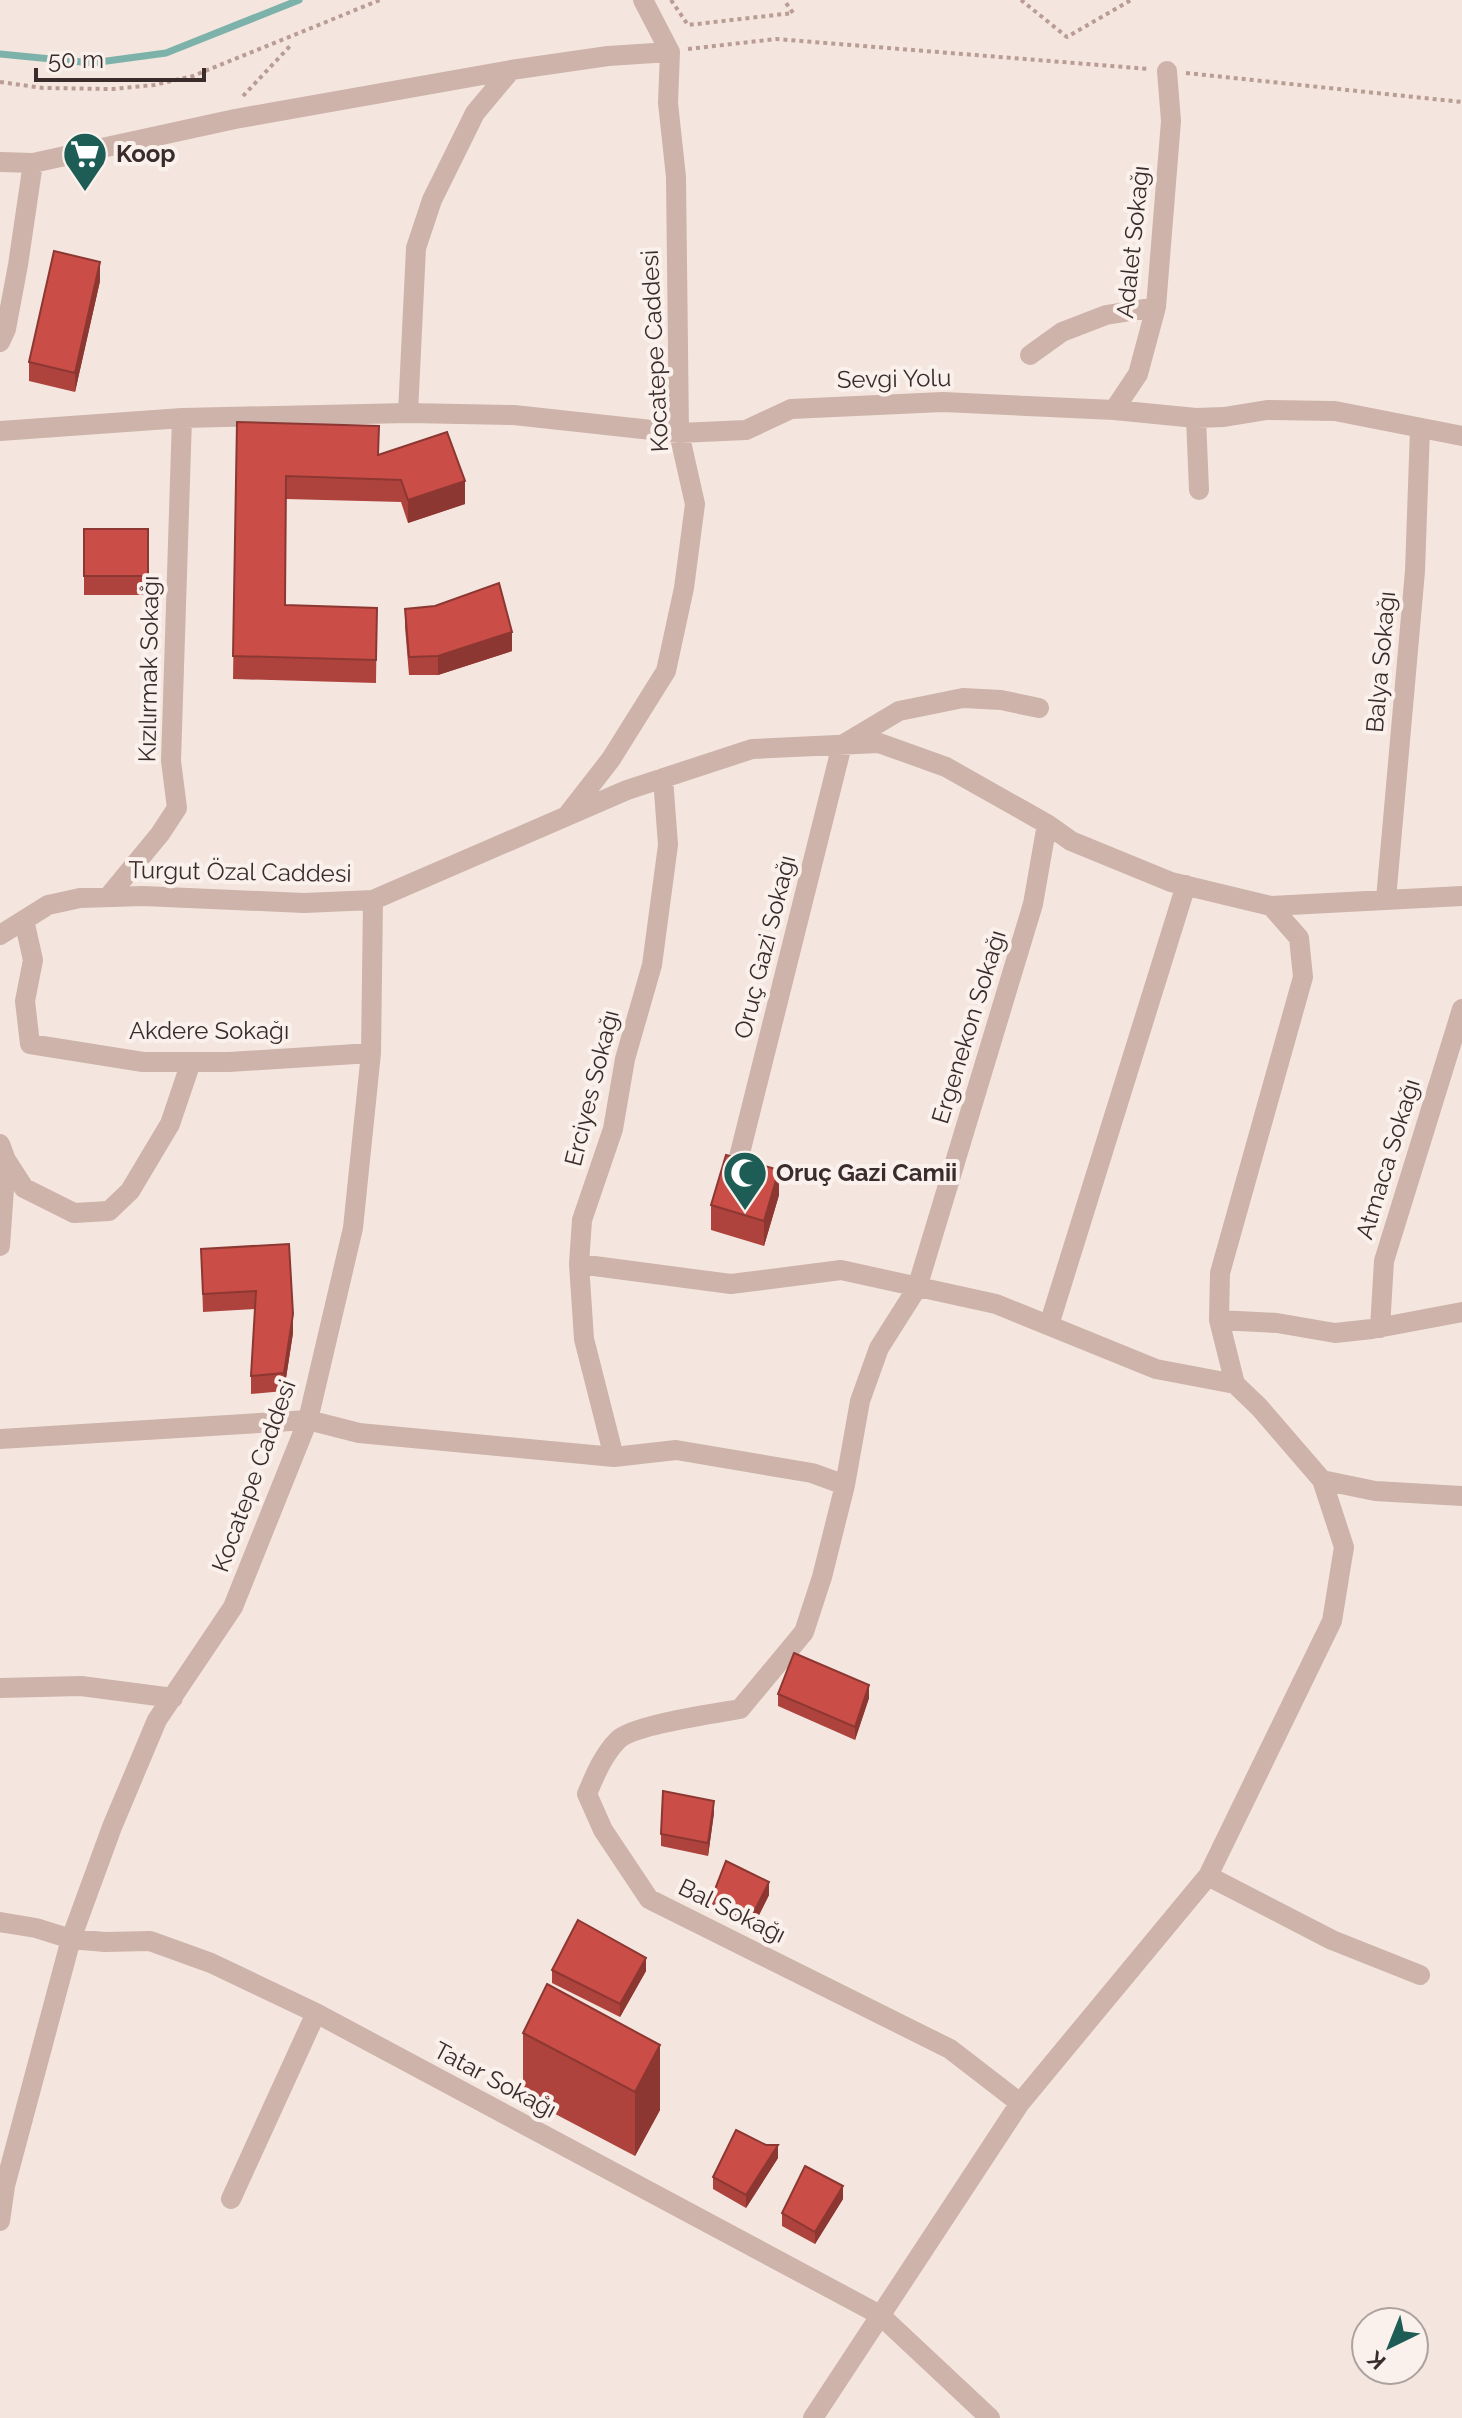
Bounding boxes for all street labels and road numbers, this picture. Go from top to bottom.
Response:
street label: Adalet Sokağı [1110,164,1155,320]
street label: Kocatepe Caddesi [635,249,674,453]
street label: Sevgi Yolu [836,363,951,394]
street label: Kızılırmak Sokağı [132,575,165,762]
street label: Balya Sokağı [1360,590,1401,734]
street label: Oruç Gazi Sokağı [728,852,801,1042]
street label: Turgut Özal Caddesi [128,855,352,888]
street label: Ergenekon Sokağı [925,927,1012,1127]
street label: Erciyes Sokağı [558,1007,625,1169]
street label: Akdere Sokağı [129,1016,289,1045]
street label: Atmaca Sokağı [1349,1075,1426,1242]
street label: Kocatepe Caddesi [205,1376,302,1576]
street label: Bal Sokağı [674,1872,791,1949]
street label: Tatar Sokağı [429,2035,562,2124]

